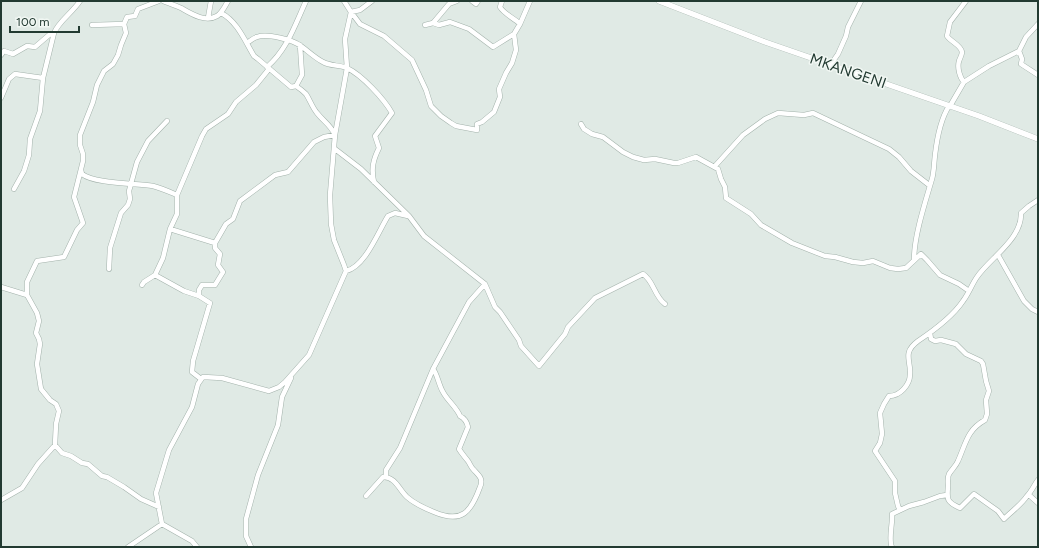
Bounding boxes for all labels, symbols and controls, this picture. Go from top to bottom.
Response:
scale bar [10,8,79,34]
text: 100 m [16,15,50,29]
street label: MKANGENI [807,50,889,92]

